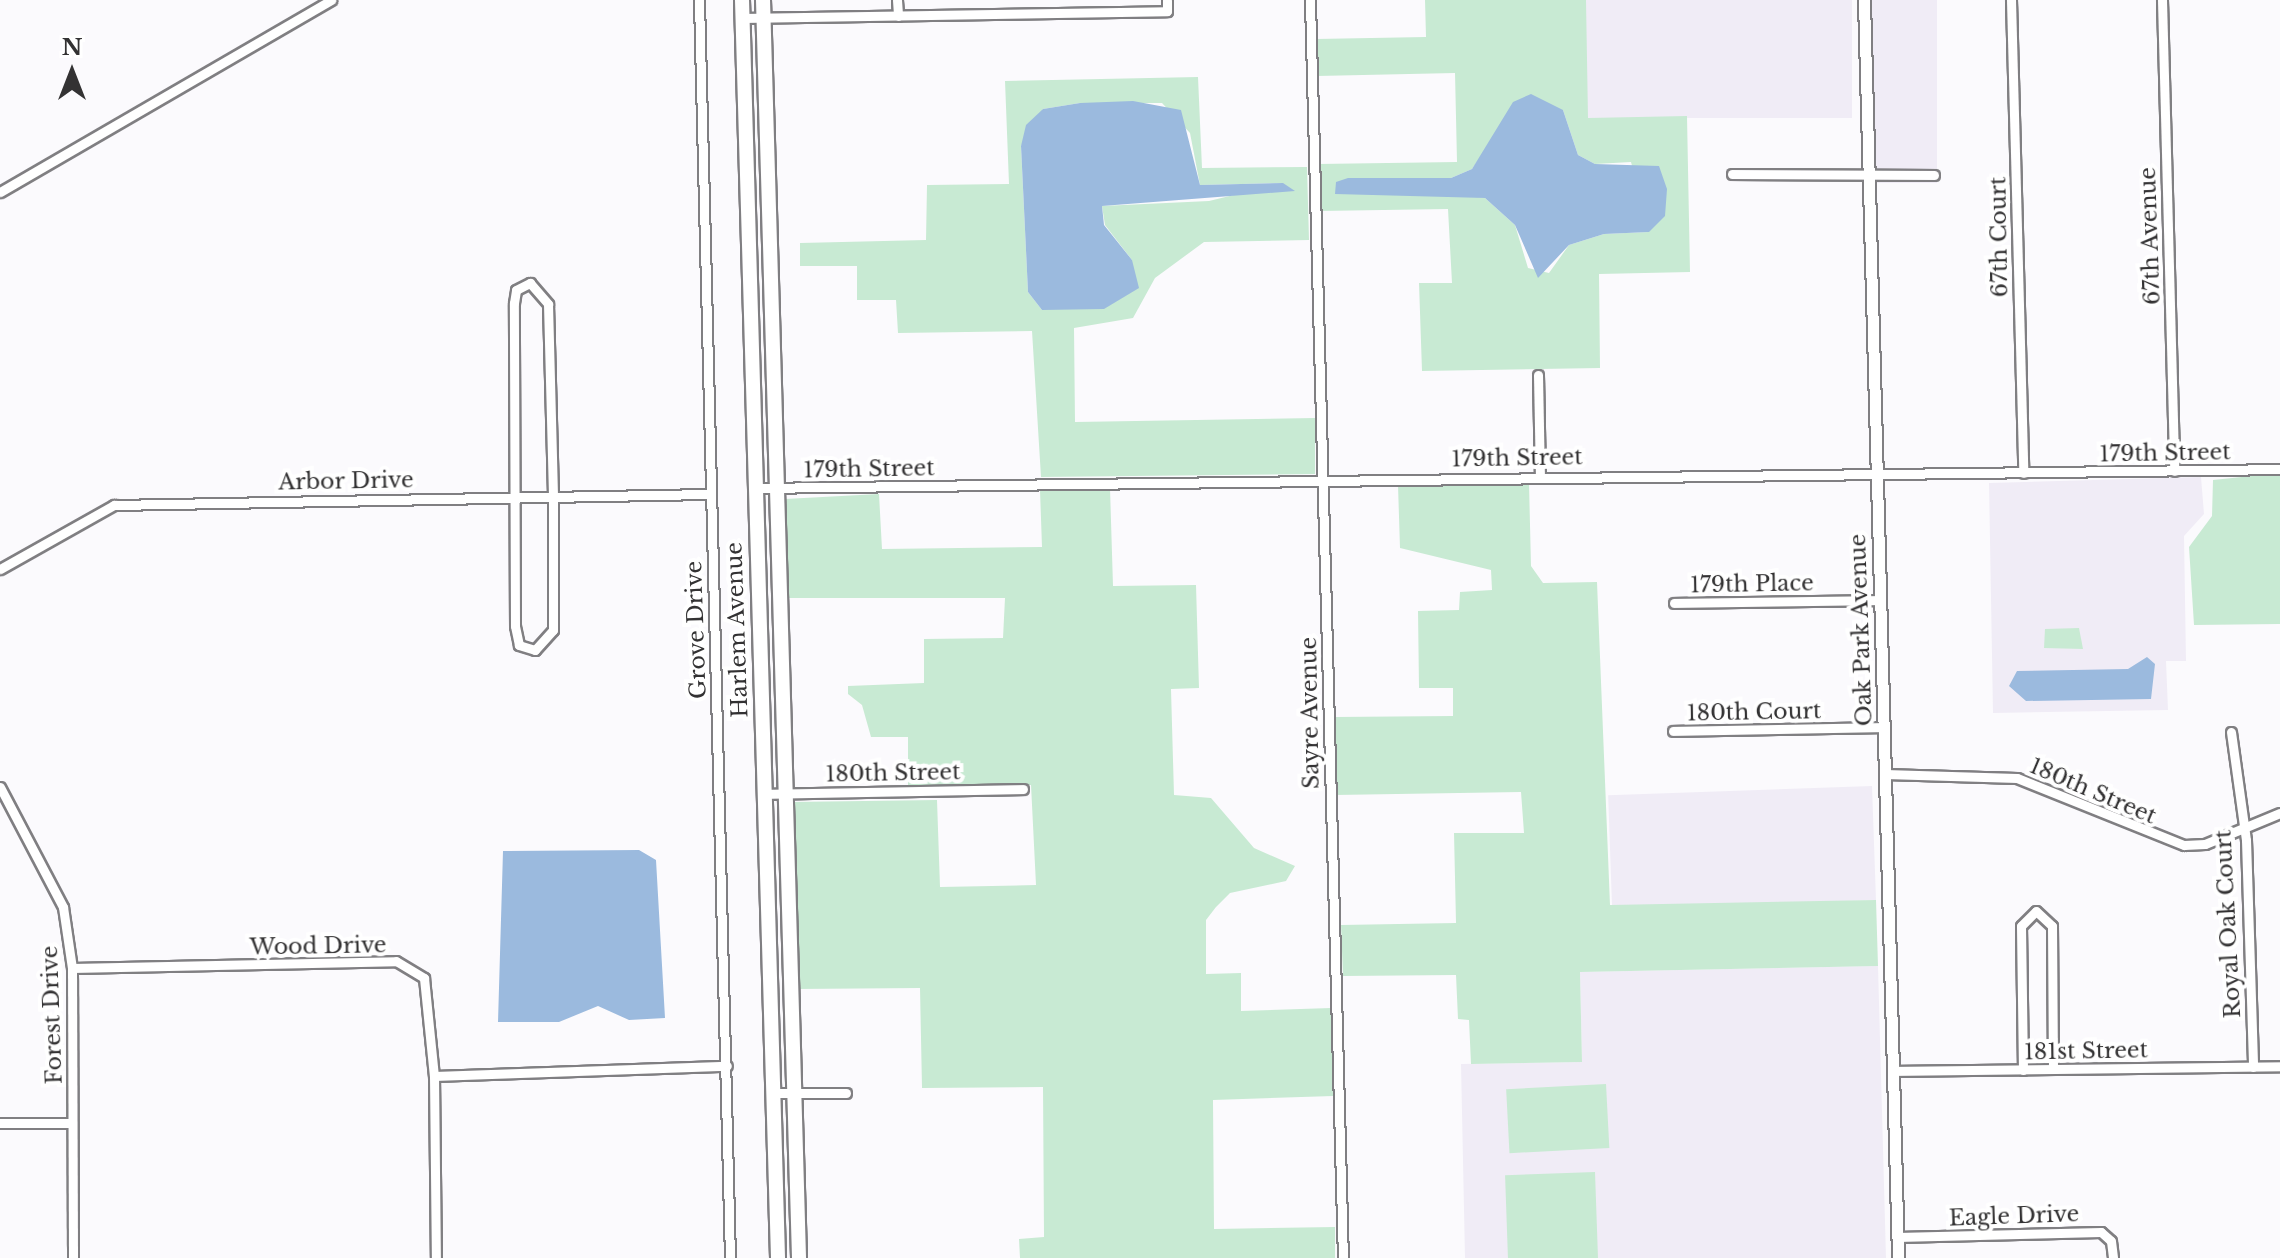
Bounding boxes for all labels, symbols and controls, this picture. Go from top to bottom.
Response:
north arrow [32,32,112,112]
text: N [62,34,82,61]
street label: 67th Avenue [2134,166,2166,306]
street label: 67th Court [1985,177,2013,297]
street label: 179th Street [2099,439,2231,467]
street label: 179th Street [1451,444,1583,472]
street label: 179th Street [803,455,935,483]
street label: Arbor Drive [278,467,414,495]
street label: Oak Park Avenue [1844,533,1878,727]
street label: Harlem Avenue [721,541,753,719]
street label: Grove Drive [680,561,712,699]
street label: 179th Place [1690,570,1814,598]
street label: Sayre Avenue [1295,636,1325,790]
street label: 180th Court [1687,698,1821,726]
street label: 180th Street [2026,753,2160,829]
street label: 180th Street [825,759,961,787]
street label: Royal Oak Court [2210,829,2246,1019]
street label: Wood Drive [249,932,387,960]
street label: Forest Drive [36,945,68,1085]
street label: 181st Street [2024,1037,2148,1065]
street label: Eagle Drive [1948,1201,2080,1231]

